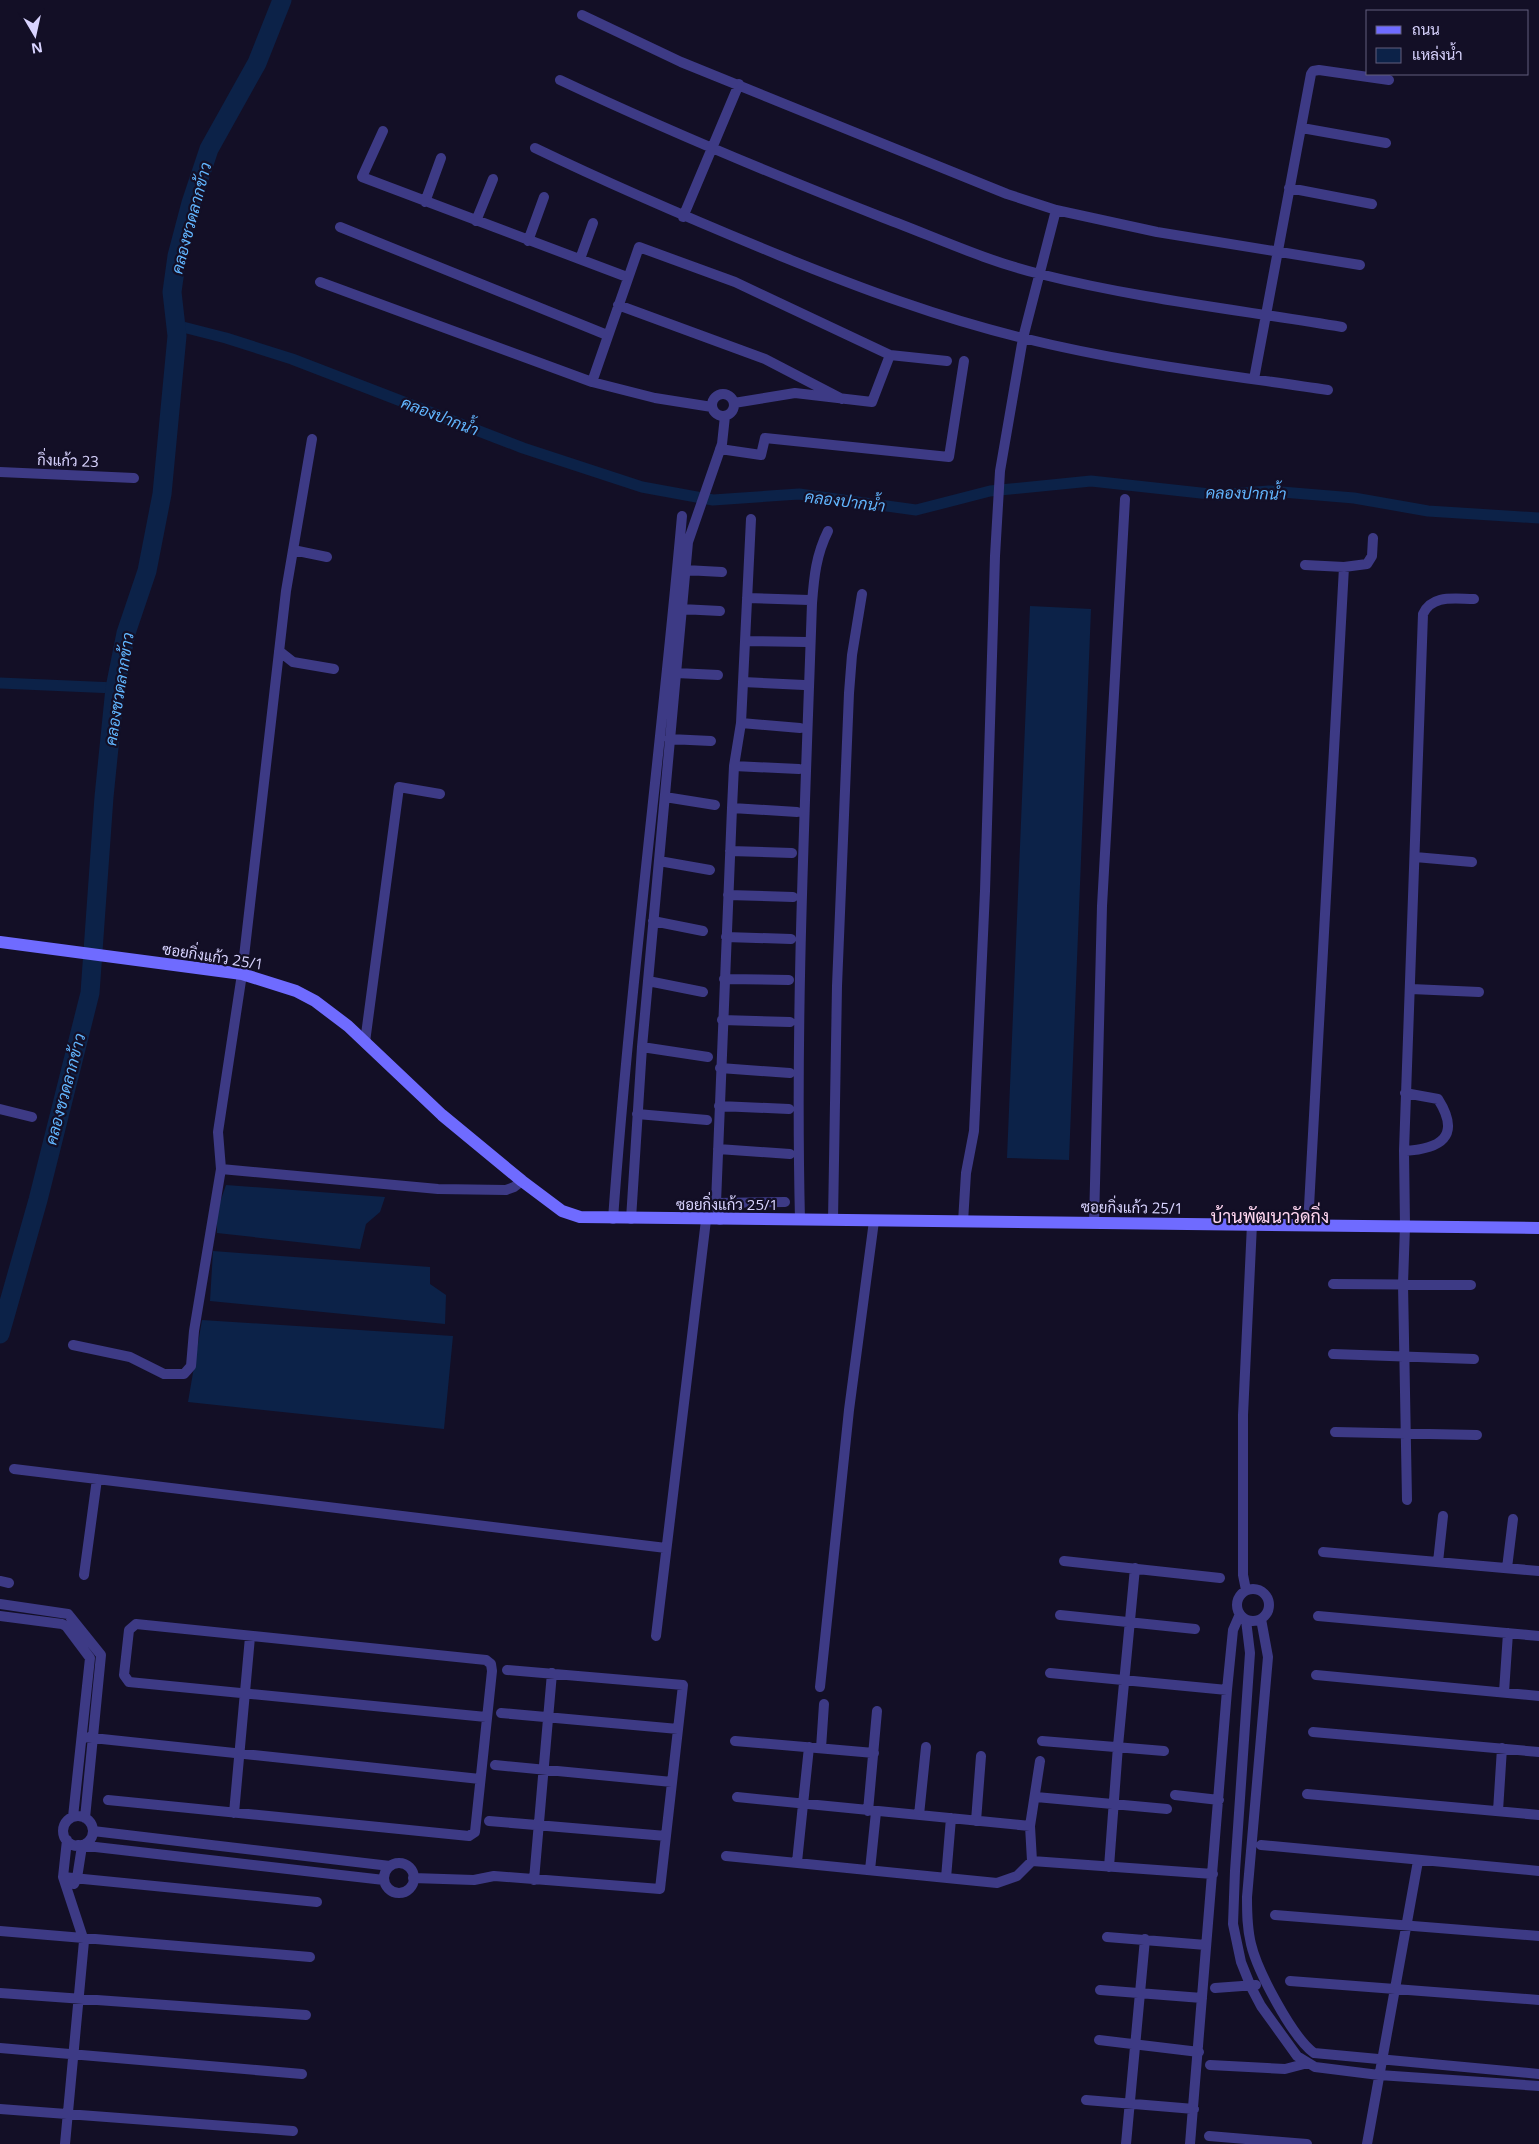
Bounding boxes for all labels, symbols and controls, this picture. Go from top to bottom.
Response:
north arrow [10,10,60,60]
legend [1366,10,1529,75]
text: ถนน [1412,19,1440,39]
text: N [30,38,44,59]
text: แหล่งน้ำ [1412,42,1463,64]
water label: คลองชวดลากข้าว [166,160,216,276]
water label: คลองปากน้ำ [398,388,483,441]
street label: กิ่งแก้ว 23 [37,446,99,471]
water label: คลองปากน้ำ [1205,478,1287,505]
water label: คลองปากน้ำ [803,482,887,517]
water label: คลองชวดลากข้าว [99,631,139,747]
street label: ซอยกิ่งแก้ว 25/1 [161,935,266,974]
water label: คลองชวดลากข้าว [40,1031,90,1147]
street label: ซอยกิ่งแก้ว 25/1 [676,1191,778,1214]
street label: ซอยกิ่งแก้ว 25/1 [1081,1193,1183,1218]
district label: บ้านพัฒนาวัดกิ่ง [1211,1202,1329,1228]

